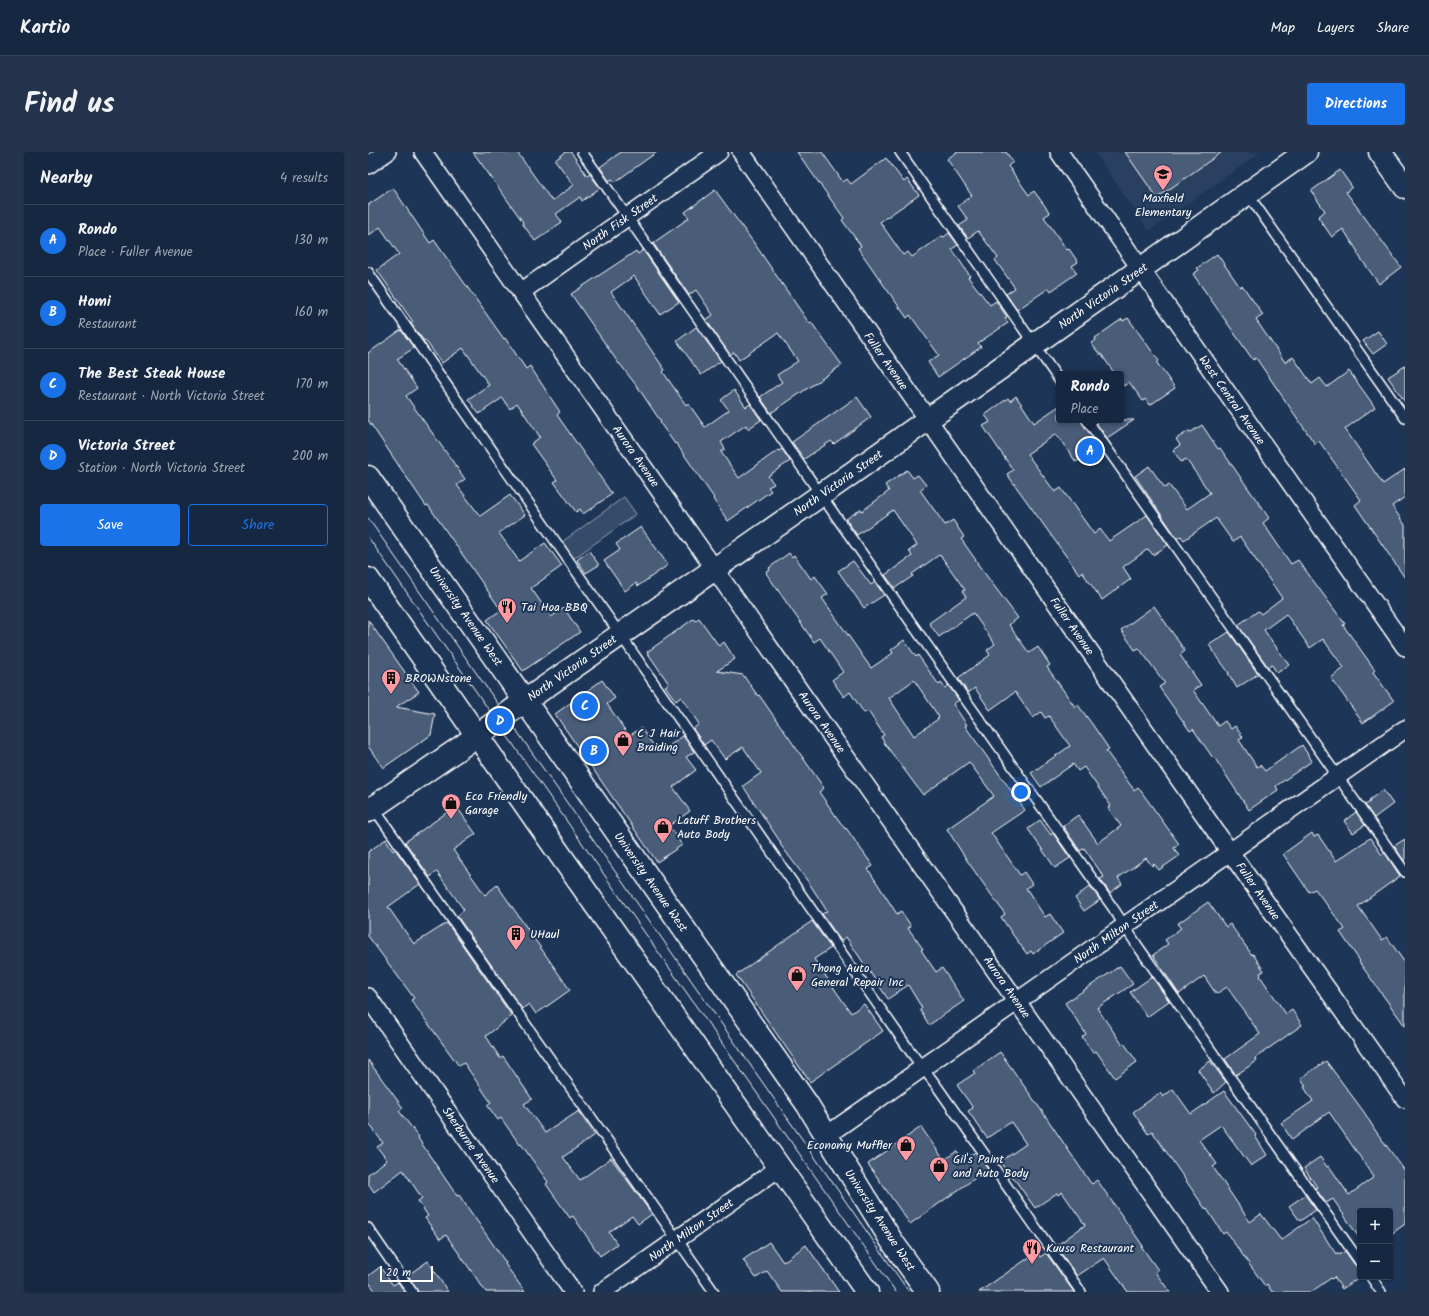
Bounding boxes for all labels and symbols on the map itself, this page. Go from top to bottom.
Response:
school or university icon: Maxfield Elementary [1152,163,1174,191]
street label: North Fisk Street [579,189,662,256]
place label: Maxfield Elementary [1135,189,1192,222]
street label: North Victoria Street [1055,258,1152,335]
street label: Fuller Avenue [858,328,913,395]
street label: West Central Avenue [1194,352,1270,449]
street label: Aurora Avenue [607,421,664,492]
pin: A [1077,436,1103,466]
street label: North Victoria Street [790,445,887,522]
street label: University Avenue West [424,562,508,671]
street label: Fuller Avenue [1044,593,1099,660]
restaurant icon: Tai Hoa BBQ [496,596,518,624]
place label: Tai Hoa BBQ [521,598,588,617]
street label: North Victoria Street [524,630,621,707]
building icon: BROWNstone [380,667,402,695]
place label: BROWNstone [405,669,472,688]
street label: Aurora Avenue [793,687,850,758]
pin: C [572,691,598,721]
pin: D [487,706,513,736]
place label: C J Hair Braiding [637,724,681,757]
shop icon: C J Hair Braiding [612,729,634,757]
pin: B [581,736,607,766]
your location [1011,782,1031,802]
place label: Eco Friendly Garage [465,787,527,820]
shop icon: Eco Friendly Garage [440,792,462,820]
place label: Latuff Brothers Auto Body [677,811,756,844]
shop icon: Latuff Brothers Auto Body [652,816,674,844]
street label: University Avenue West [609,828,693,937]
street label: Fuller Avenue [1230,858,1285,925]
street label: North Milton Street [1070,896,1163,969]
building icon: UHaul [505,923,527,951]
place label: UHaul [530,925,560,944]
street label: Aurora Avenue [978,952,1035,1023]
place label: Thong Auto General Repair Inc [811,959,904,992]
shop icon: Thong Auto General Repair Inc [786,964,808,992]
street label: Sherburne Avenue [437,1103,505,1188]
shop icon: Economy Muffler [895,1134,917,1162]
place label: Economy Muffler [807,1136,893,1155]
place label: Gil's Paint and Auto Body [953,1150,1029,1183]
shop icon: Gil's Paint and Auto Body [928,1155,950,1183]
street label: University Avenue West [839,1165,920,1275]
street label: North Milton Street [645,1194,738,1267]
restaurant icon: Kuuso Restaurant [1021,1237,1043,1265]
place label: Kuuso Restaurant [1046,1239,1135,1258]
scale bar [380,1264,433,1283]

